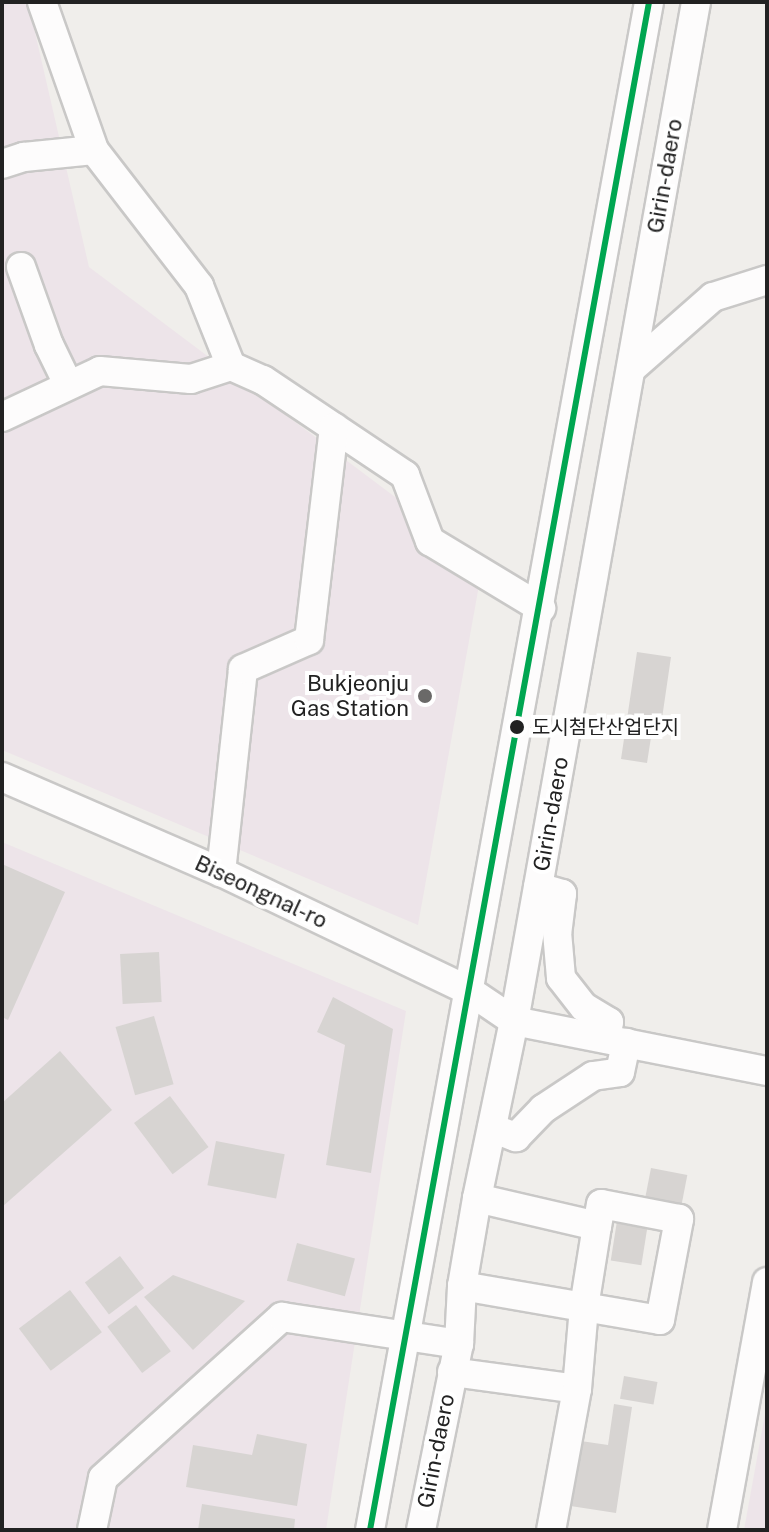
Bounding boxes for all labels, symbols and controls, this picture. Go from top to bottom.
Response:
street label: Girin-daero [642,117,688,235]
place label: Bukjeonju Gas Station [291,670,409,722]
marker: Bukjeonju Gas Station [416,687,434,705]
place label: 도시첨단산업단지 [532,715,679,739]
marker: 도시첨단산업단지 [509,719,525,735]
street label: Girin-daero [528,755,574,873]
street label: Biseongnal-ro [191,850,331,934]
street label: Girin-daero [412,1392,460,1510]

